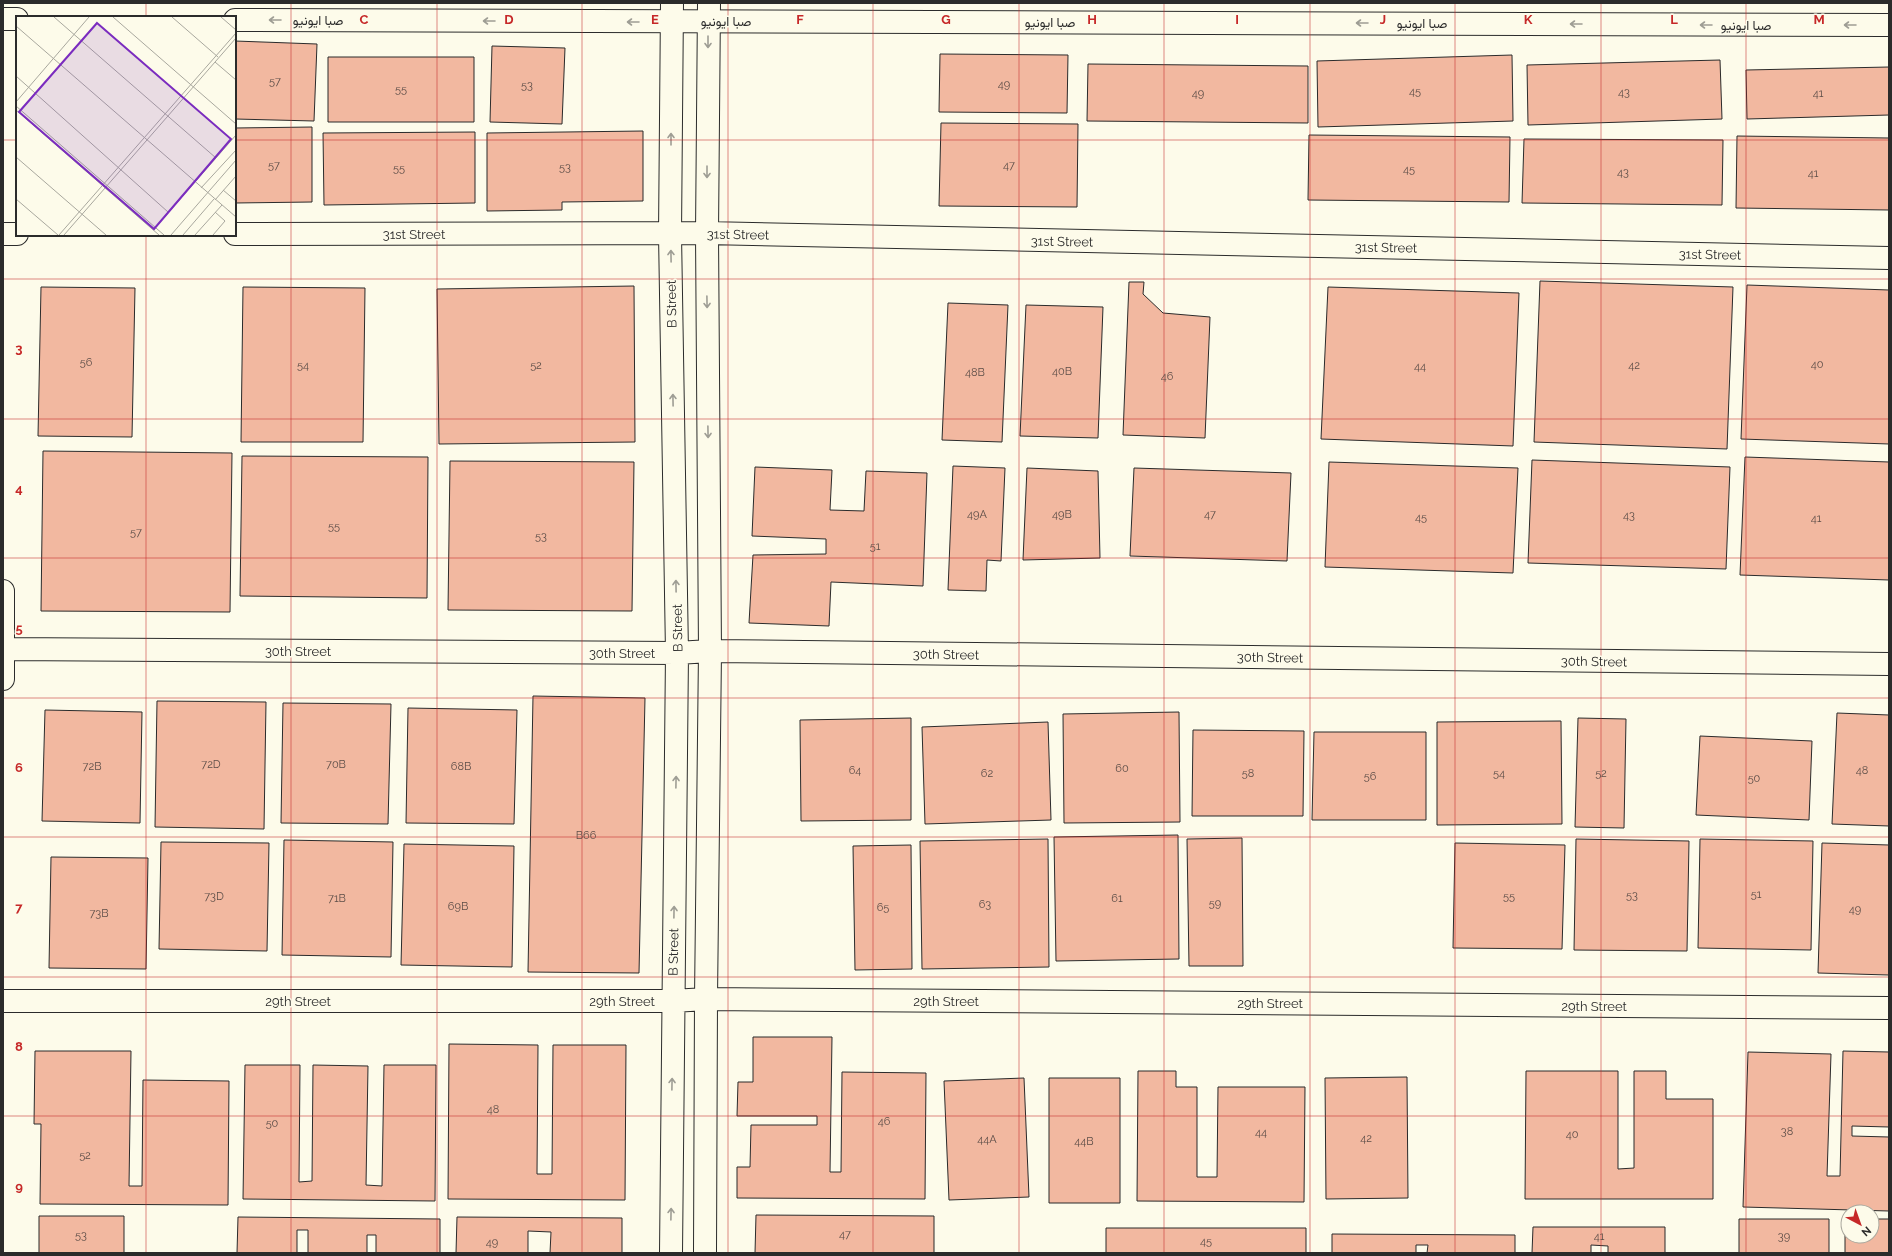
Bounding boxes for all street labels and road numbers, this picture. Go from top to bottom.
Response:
street label: صبا ایونیو [293,13,343,29]
street label: صبا ایونیو [701,14,751,30]
street label: صبا ایونیو [1025,15,1075,31]
street label: صبا ایونیو [1397,16,1447,32]
street label: صبا ایونیو [1721,18,1771,34]
street label: 31st Street [707,226,770,243]
street label: 31st Street [383,227,446,242]
street label: 31st Street [1031,233,1094,250]
street label: 31st Street [1355,239,1418,256]
street label: 31st Street [1679,246,1742,263]
street label: B Street [664,279,679,328]
street label: B Street [670,603,685,652]
street label: 30th Street [265,644,332,659]
street label: 30th Street [589,646,656,661]
street label: 30th Street [913,646,980,663]
street label: 30th Street [1237,649,1304,666]
street label: 30th Street [1561,653,1628,670]
street label: B Street [666,927,681,976]
street label: 29th Street [265,994,331,1009]
street label: 29th Street [589,994,655,1009]
street label: 29th Street [913,994,979,1009]
street label: 29th Street [1237,996,1303,1011]
street label: 29th Street [1561,999,1627,1014]

